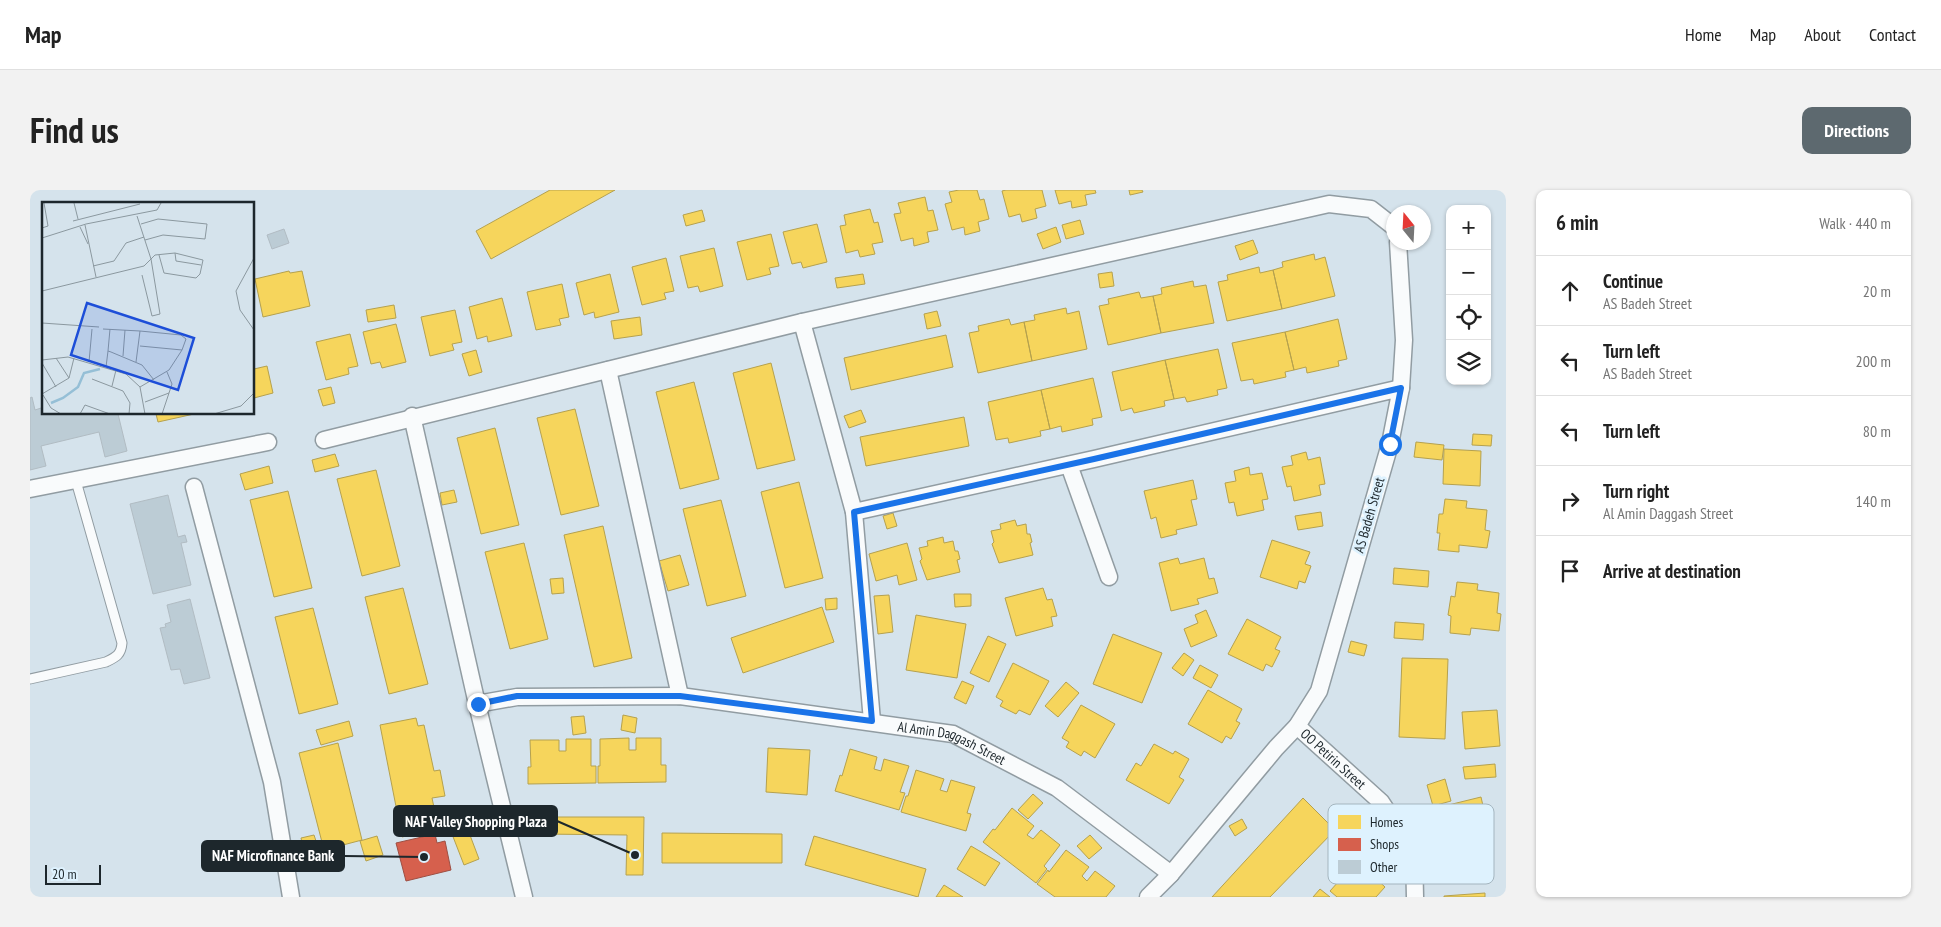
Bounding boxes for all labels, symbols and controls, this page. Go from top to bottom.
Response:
text: Map [25,19,62,50]
text: Home [1685,23,1722,46]
text: Map [1750,23,1776,46]
text: About [1804,23,1841,46]
text: Contact [1869,23,1916,46]
text: Find us [30,107,119,153]
button: Directions [1802,107,1911,154]
inset map [42,202,255,415]
north arrow [1386,205,1431,250]
map controls [1446,205,1491,385]
button: + [1446,205,1491,250]
text: 6 min [1556,209,1598,236]
text: Walk · 440 m [1819,213,1891,233]
button: − [1446,250,1491,295]
text: Continue [1603,269,1663,293]
icon: ahead [1556,277,1584,305]
text: 20 m [1863,281,1891,301]
text: AS Badeh Street [1603,293,1692,313]
button: locate [1446,295,1491,340]
text: Turn left [1603,339,1660,363]
button: layers [1446,340,1491,385]
icon: left [1556,347,1584,375]
text: 200 m [1856,351,1891,371]
text: AS Badeh Street [1603,363,1692,383]
icon: left [1556,417,1584,445]
text: Turn left [1603,419,1660,443]
text: 80 m [1863,421,1891,441]
route start [1379,433,1402,456]
street label: AS Badeh Street [1350,475,1388,555]
text: Turn right [1603,479,1669,503]
icon: right [1556,487,1584,515]
text: 140 m [1856,491,1891,511]
text: Al Amin Daggash Street [1603,503,1733,523]
icon: arrive [1556,557,1584,585]
text: Arrive at destination [1603,559,1741,583]
route end [467,693,490,716]
street label: Al Amin Daggash Street [896,717,1009,769]
street label: OO Petirin Street [1297,725,1370,793]
legend [1328,804,1494,884]
callout: NAF Valley Shopping Plaza [394,806,557,836]
text: NAF Valley Shopping Plaza [405,812,547,831]
text: Homes [1370,813,1403,831]
text: Shops [1370,835,1399,853]
callout: NAF Microfinance Bank [202,841,344,871]
text: NAF Microfinance Bank [212,846,335,865]
text: Other [1370,858,1397,876]
scale bar [45,862,101,885]
text: 20 m [52,865,77,883]

